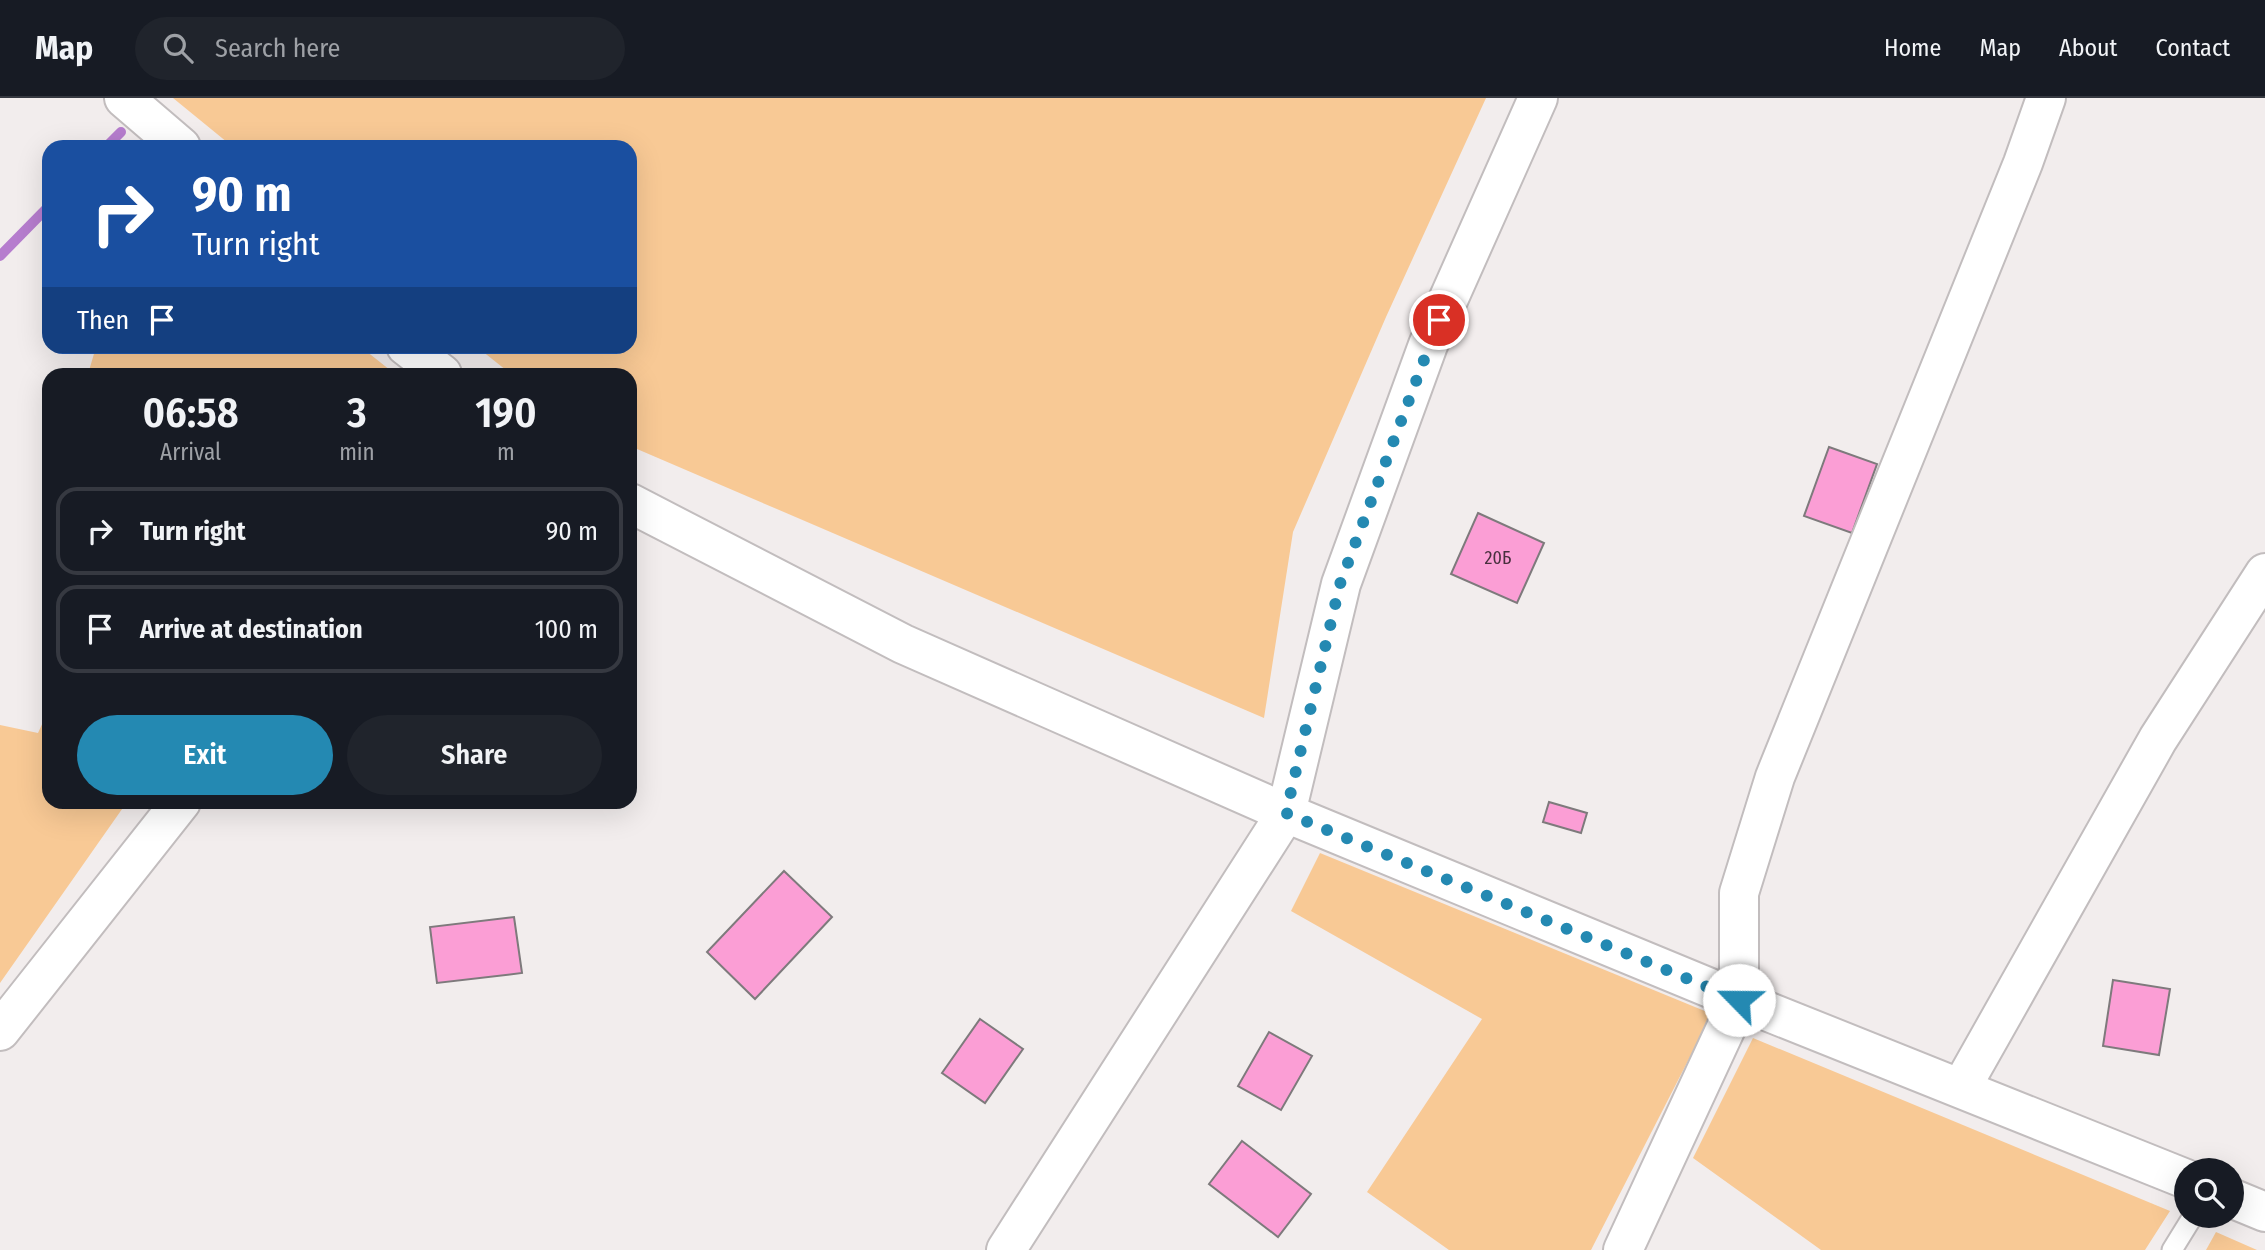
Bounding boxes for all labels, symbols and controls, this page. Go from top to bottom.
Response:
search box [135,17,625,80]
text: Map [35,28,93,68]
icon: search [159,29,197,67]
text: Search here [215,33,340,64]
text: Home [1884,34,1941,62]
text: Map [1979,34,2021,62]
text: About [2059,34,2117,62]
text: Contact [2155,34,2230,62]
text: 90 m [192,165,292,224]
icon: right [77,168,168,259]
text: Turn right [192,225,319,263]
pin [1409,290,1469,350]
icon: arrive [143,301,181,339]
icon: arrive [1420,301,1458,339]
text: Then [77,305,129,336]
text: 06:58 [142,388,239,438]
text: 3 [347,388,367,438]
text: 190 [475,388,537,438]
text: Arrival [160,438,221,466]
text: min [339,438,375,466]
text: m [497,438,515,466]
icon: right [81,512,119,550]
text: Turn right [140,516,246,547]
text: 90 m [546,516,598,547]
house number: 20Б [1485,547,1511,569]
icon: arrive [81,610,119,648]
text: Arrive at destination [140,614,363,645]
text: 100 m [535,614,598,645]
button: Exit [77,715,333,795]
button: Share [347,715,602,795]
position arrow [1702,963,1776,1037]
map controls [2174,1158,2244,1228]
button: search [2174,1158,2244,1228]

